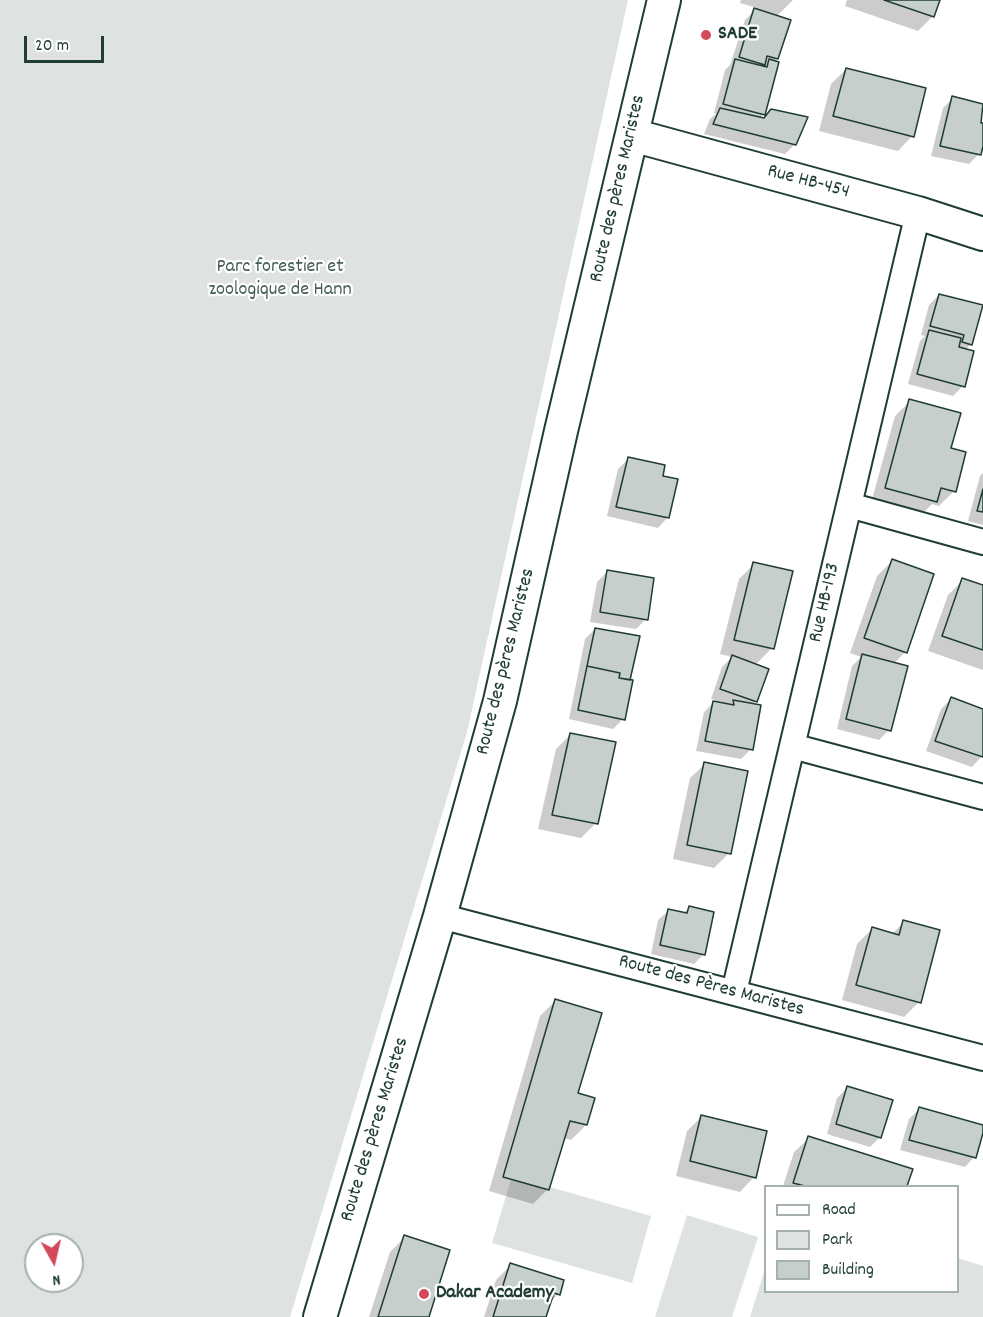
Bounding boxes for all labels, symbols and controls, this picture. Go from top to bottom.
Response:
place label: SADE [718,23,757,47]
scale bar [27,24,106,62]
marker: SADE [699,28,713,42]
text: 20 m [35,34,69,59]
street label: Route des pères Maristes [586,93,652,285]
street label: Rue HB-454 [764,161,852,205]
park label: Parc forestier et zoologique de Hann [208,256,352,303]
street label: Rue HB-193 [805,561,847,645]
street label: Route des pères Maristes [472,566,542,758]
street label: Route des Pères Maristes [615,951,807,1023]
street label: Route des pères Maristes [337,1035,415,1225]
legend [764,1185,959,1293]
text: Road [822,1198,856,1223]
text: Park [822,1228,853,1253]
north arrow [24,1233,84,1293]
text: Building [822,1258,874,1283]
text: N [51,1267,62,1291]
place label: Dakar Academy [436,1282,554,1306]
marker: Dakar Academy [417,1287,431,1301]

